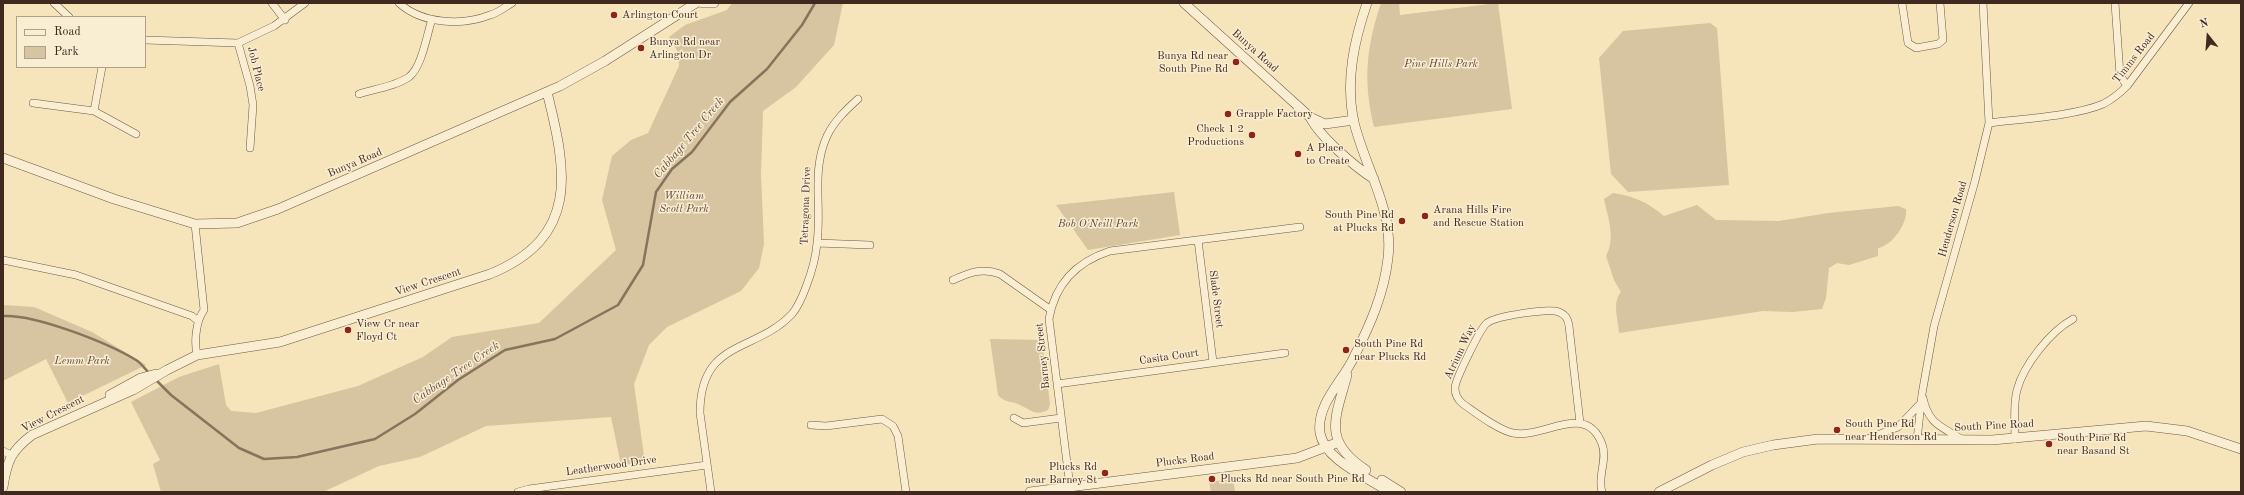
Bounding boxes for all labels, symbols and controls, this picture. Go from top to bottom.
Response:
place label: Arlington Court [622,8,698,22]
marker: Arlington Court [609,10,619,20]
legend [16,16,146,68]
north arrow [2188,16,2228,56]
text: N [2199,18,2210,31]
text: Road [54,26,81,38]
street label: Bunya Road [1229,27,1281,75]
street label: Timms Road [2110,30,2158,86]
place label: Bunya Rd near Arlington Dr [649,35,720,61]
marker: Bunya Rd near Arlington Dr [636,43,646,53]
street label: Job Place [244,45,268,93]
text: Park [54,46,79,58]
place label: Bunya Rd near South Pine Rd [1157,49,1228,75]
marker: Bunya Rd near South Pine Rd [1231,57,1241,67]
park label: Pine Hills Park [1404,57,1478,71]
water label: Cabbage Tree Creek [651,94,727,182]
place label: Grapple Factory [1236,107,1313,121]
marker: Grapple Factory [1223,109,1233,119]
place label: Check 1 2 Productions [1187,122,1244,148]
marker: Check 1 2 Productions [1247,130,1257,140]
place label: A Place to Create [1306,141,1350,167]
street label: Bunya Road [326,146,384,180]
marker: A Place to Create [1293,149,1303,159]
street label: Tetragona Drive [798,167,814,245]
street label: Henderson Road [1936,179,1970,259]
park label: William Scott Park [659,189,709,215]
place label: Arana Hills Fire and Rescue Station [1433,203,1524,229]
place label: South Pine Rd at Plucks Rd [1325,208,1394,234]
marker: Arana Hills Fire and Rescue Station [1420,211,1430,221]
marker: South Pine Rd at Plucks Rd [1397,216,1407,226]
park label: Bob O'Neill Park [1058,217,1138,231]
street label: View Crescent [393,265,463,299]
street label: Slade Street [1206,269,1226,329]
place label: View Cr near Floyd Ct [356,317,420,343]
street label: Barney Street [1033,322,1053,390]
street label: Atrium Way [1441,322,1479,382]
marker: View Cr near Floyd Ct [343,325,353,335]
place label: South Pine Rd near Plucks Rd [1354,337,1426,363]
water label: Cabbage Tree Creek [410,339,502,407]
marker: South Pine Rd near Plucks Rd [1341,345,1351,355]
street label: Casita Court [1138,346,1200,368]
park label: Lemm Park [54,354,110,368]
street label: View Crescent [19,392,87,436]
place label: South Pine Rd near Henderson Rd [1845,417,1937,443]
street label: South Pine Road [1954,417,2034,435]
marker: South Pine Rd near Henderson Rd [1832,425,1842,435]
place label: South Pine Rd near Basand St [2057,431,2130,457]
marker: South Pine Rd near Basand St [2044,439,2054,449]
street label: Plucks Road [1155,450,1215,470]
street label: Leatherwood Drive [565,453,657,479]
place label: Plucks Rd near Barney St [1025,460,1097,486]
marker: Plucks Rd near Barney St [1100,468,1110,478]
place label: Plucks Rd near South Pine Rd [1220,472,1365,486]
marker: Plucks Rd near South Pine Rd [1207,474,1217,484]

